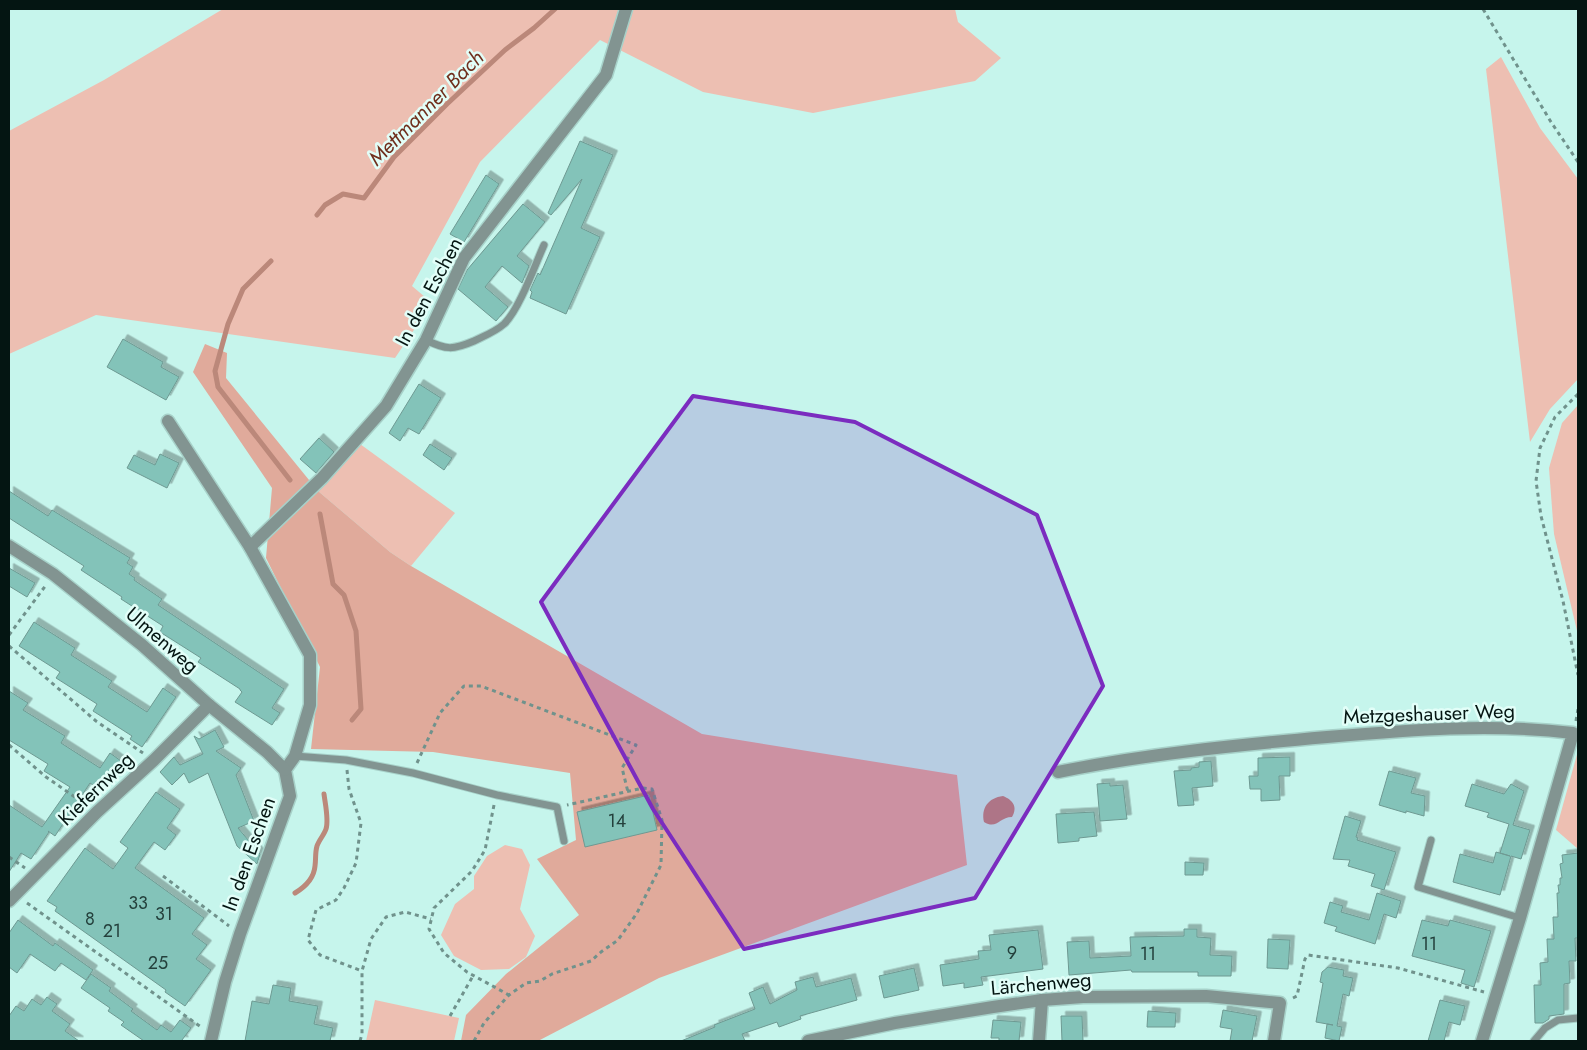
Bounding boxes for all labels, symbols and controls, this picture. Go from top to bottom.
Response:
water label: Mettmanner Bach [361,43,491,173]
street label: In den Eschen [388,232,470,352]
street label: Ulmenweg [119,600,205,680]
street label: Metzgeshauser Weg [1343,697,1515,731]
street label: Kiefernweg [52,746,140,832]
street label: In den Eschen [215,793,283,915]
house number: 14 [608,808,626,834]
house number: 33 [128,890,148,916]
house number: 31 [155,901,173,927]
house number: 8 [85,906,95,932]
house number: 21 [103,918,121,944]
house number: 11 [1421,931,1437,957]
house number: 9 [1007,940,1017,966]
house number: 11 [1140,941,1156,967]
house number: 25 [148,950,168,976]
street label: Lärchenweg [989,965,1093,1003]

